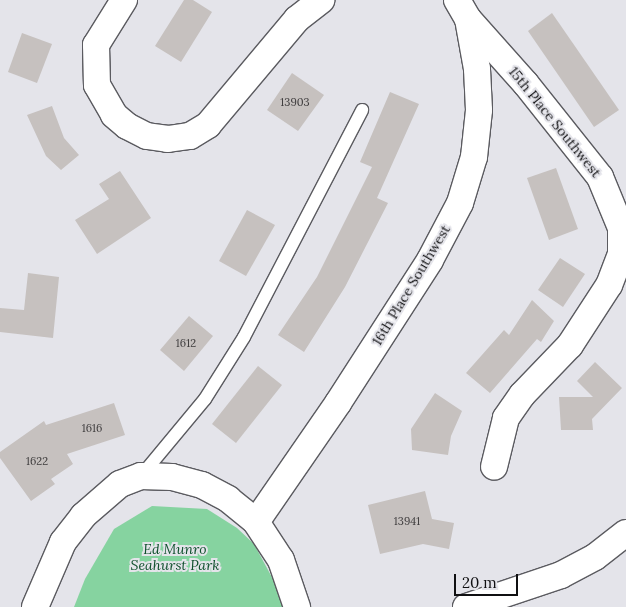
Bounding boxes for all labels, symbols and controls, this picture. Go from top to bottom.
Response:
street label: 15th Place Southwest [505,63,605,181]
house number: 13903 [280,95,310,109]
street label: 16th Place Southwest [368,222,454,348]
house number: 1612 [176,336,196,350]
house number: 1616 [82,421,102,435]
house number: 1622 [26,454,48,468]
house number: 13941 [394,514,420,528]
park label: Ed Munro Seahurst Park [130,541,220,574]
scale bar [456,564,520,596]
text: 20 m [462,573,497,592]

